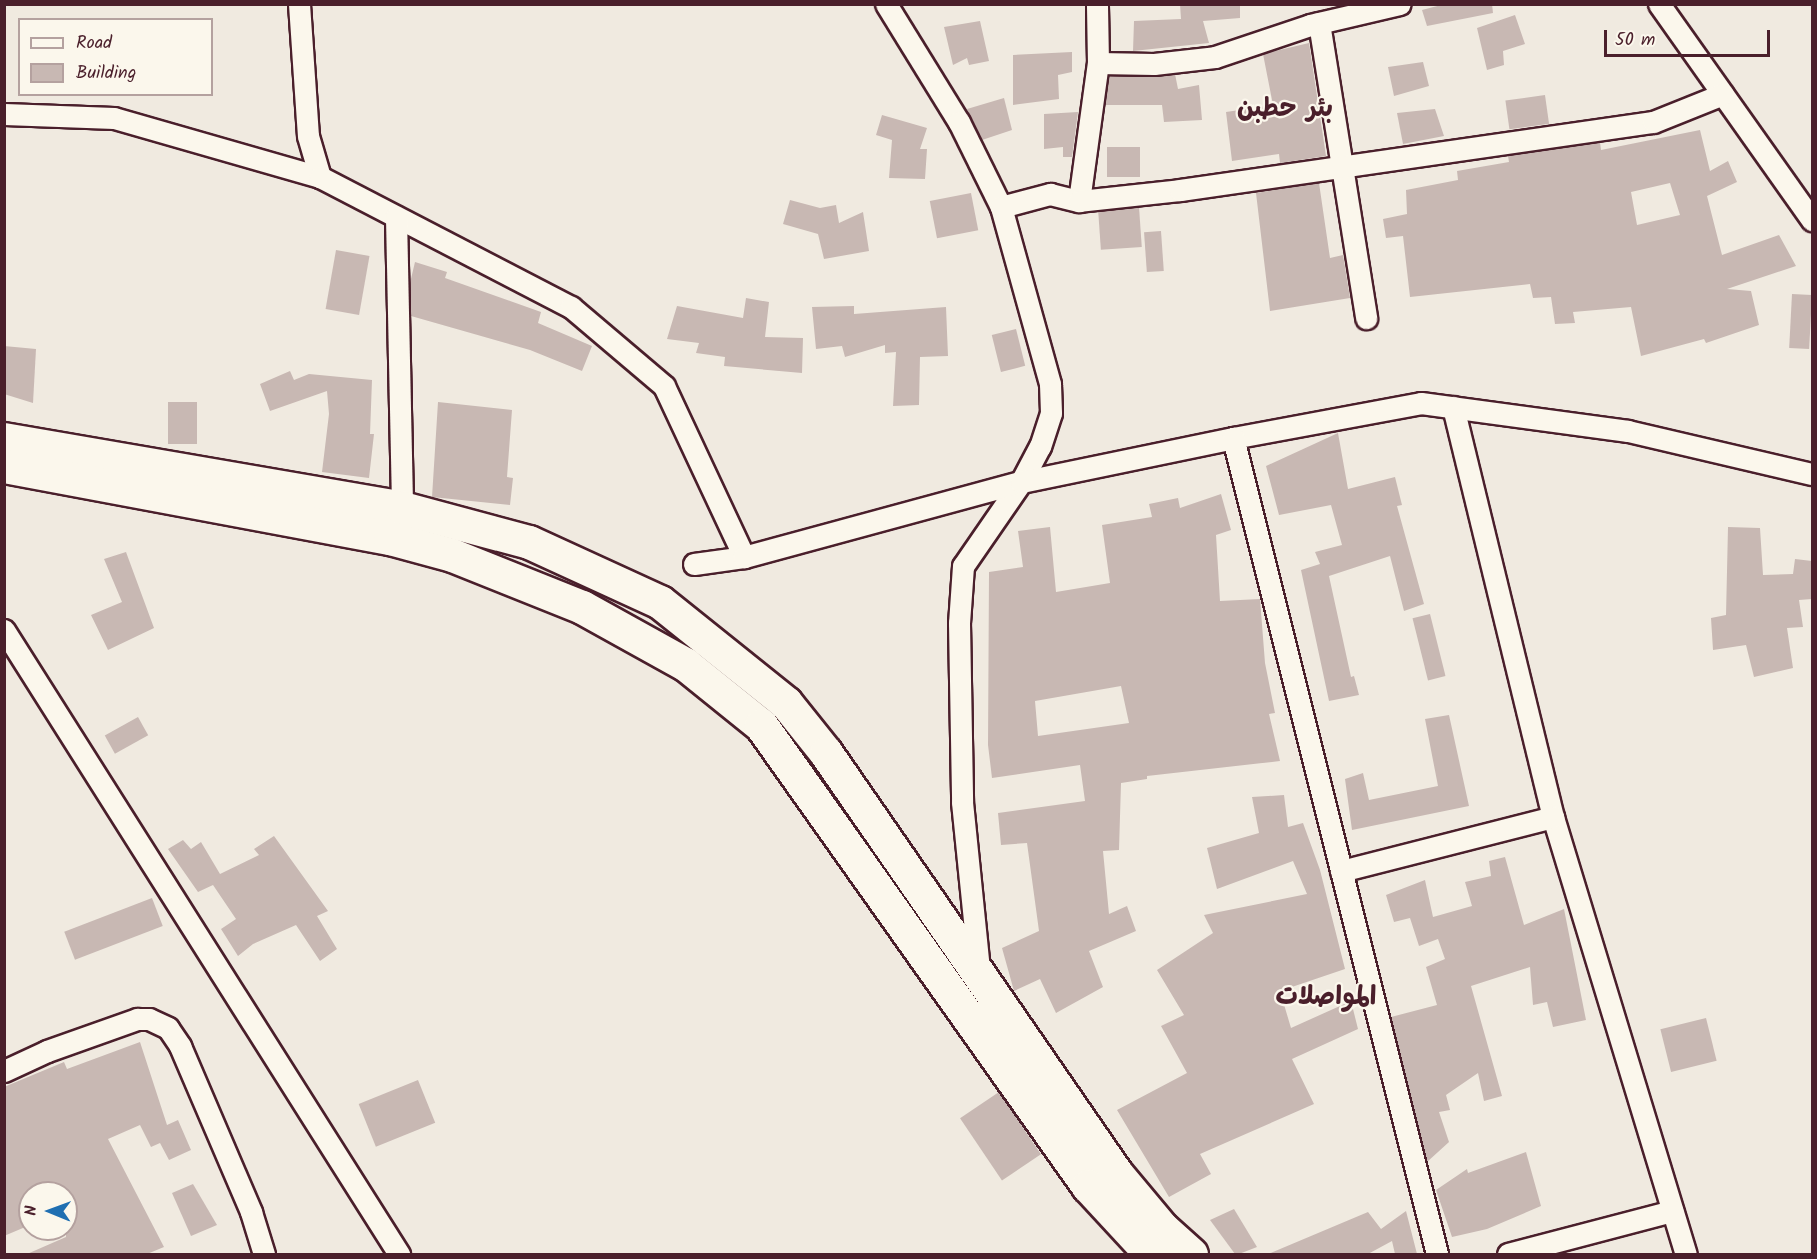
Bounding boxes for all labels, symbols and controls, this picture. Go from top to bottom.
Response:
legend [18,18,213,96]
scale bar [1607,18,1774,56]
text: 50 m [1615,26,1655,55]
text: Road [76,29,112,58]
text: Building [76,59,136,88]
district label: بئر حطبن [1237,94,1333,126]
district label: المواصلات [1276,982,1376,1014]
north arrow [18,1181,78,1241]
text: N [19,1205,44,1216]

